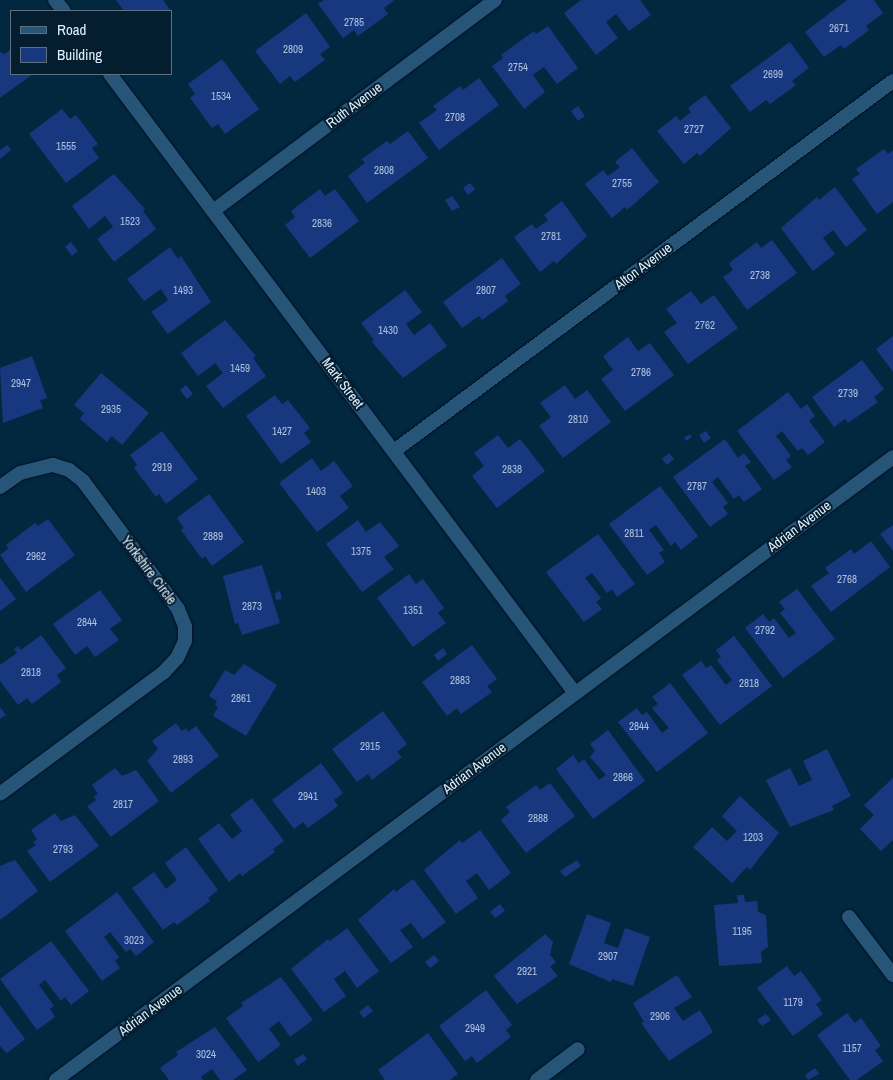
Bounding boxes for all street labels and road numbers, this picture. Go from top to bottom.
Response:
street label: Ruth Avenue [323,78,385,132]
street label: Alton Avenue [611,239,675,293]
street label: Mark Street [318,354,368,412]
street label: Adrian Avenue [764,496,834,556]
street label: Yorkshire Circle [118,532,180,608]
street label: Adrian Avenue [439,738,509,798]
street label: Adrian Avenue [115,980,185,1040]

